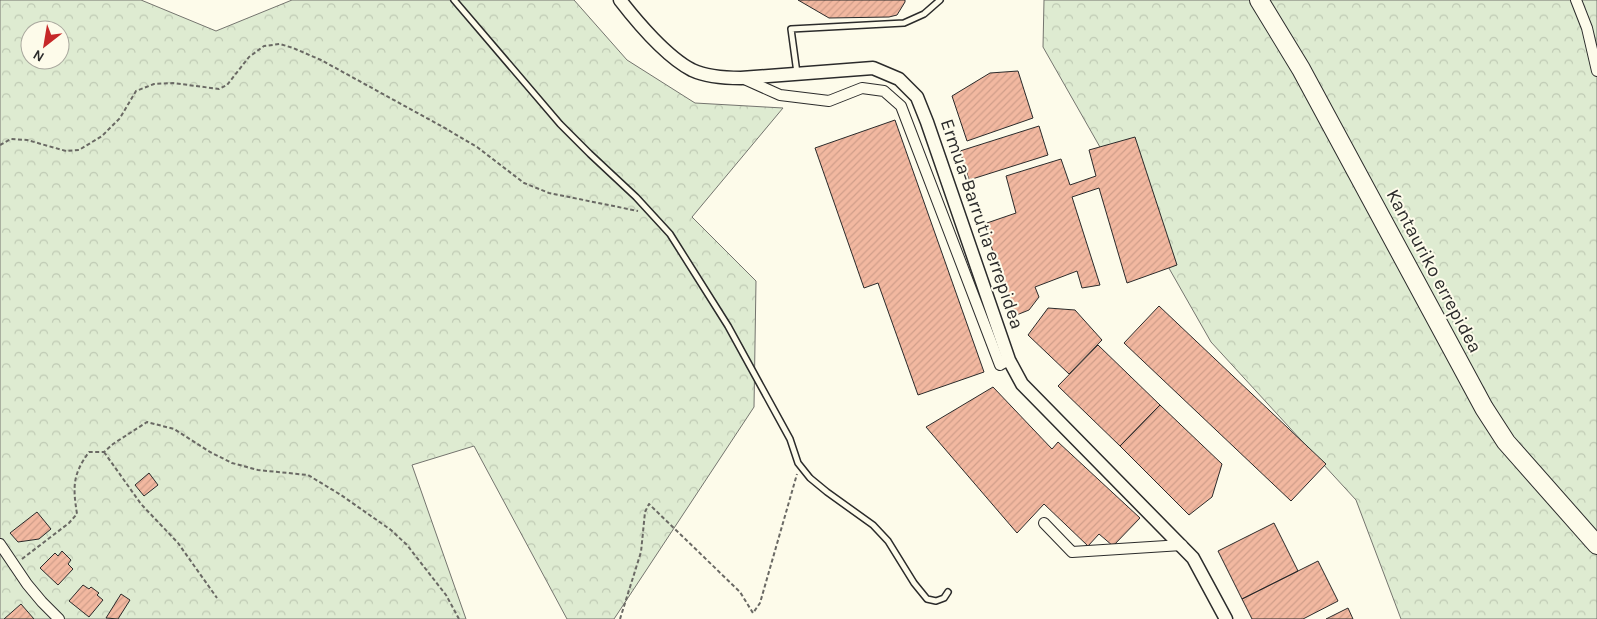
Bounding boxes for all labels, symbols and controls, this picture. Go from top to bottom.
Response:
north arrow [20,20,70,70]
text: N [30,46,47,66]
street label: Ermua-Barrutia errepidea [936,116,1028,332]
street label: Kantauriko errepidea [1382,185,1486,357]

